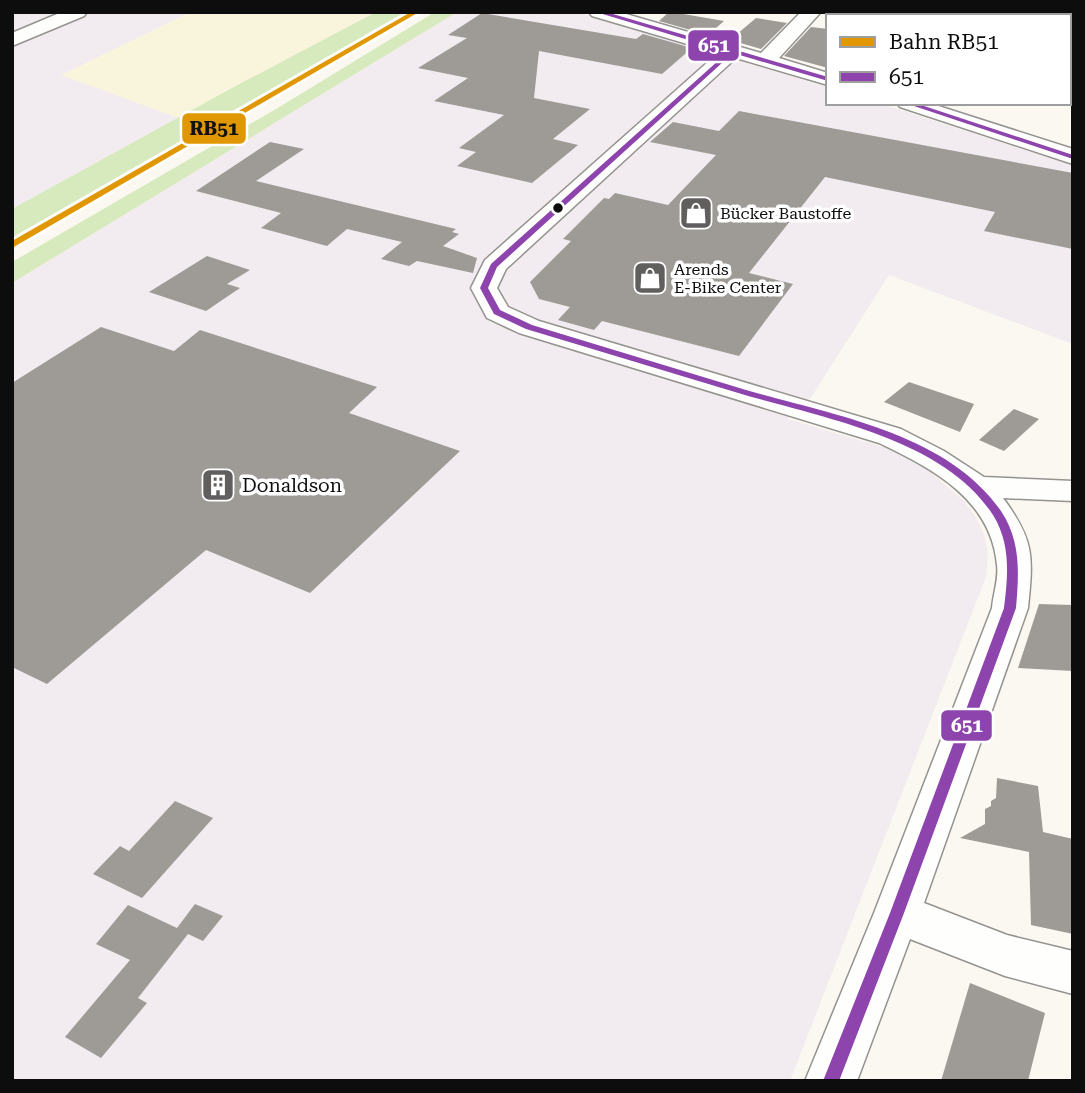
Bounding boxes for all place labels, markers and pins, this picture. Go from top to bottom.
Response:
shop icon: Bücker Baustoffe [677,194,715,232]
unlabelled marker [551,201,565,215]
place label: Bücker Baustoffe [720,204,851,223]
shop icon: Arends E-Bike Center [631,259,669,297]
place label: Arends E-Bike Center [674,260,782,297]
building icon: Donaldson [199,466,237,504]
place label: Donaldson [242,474,342,497]

